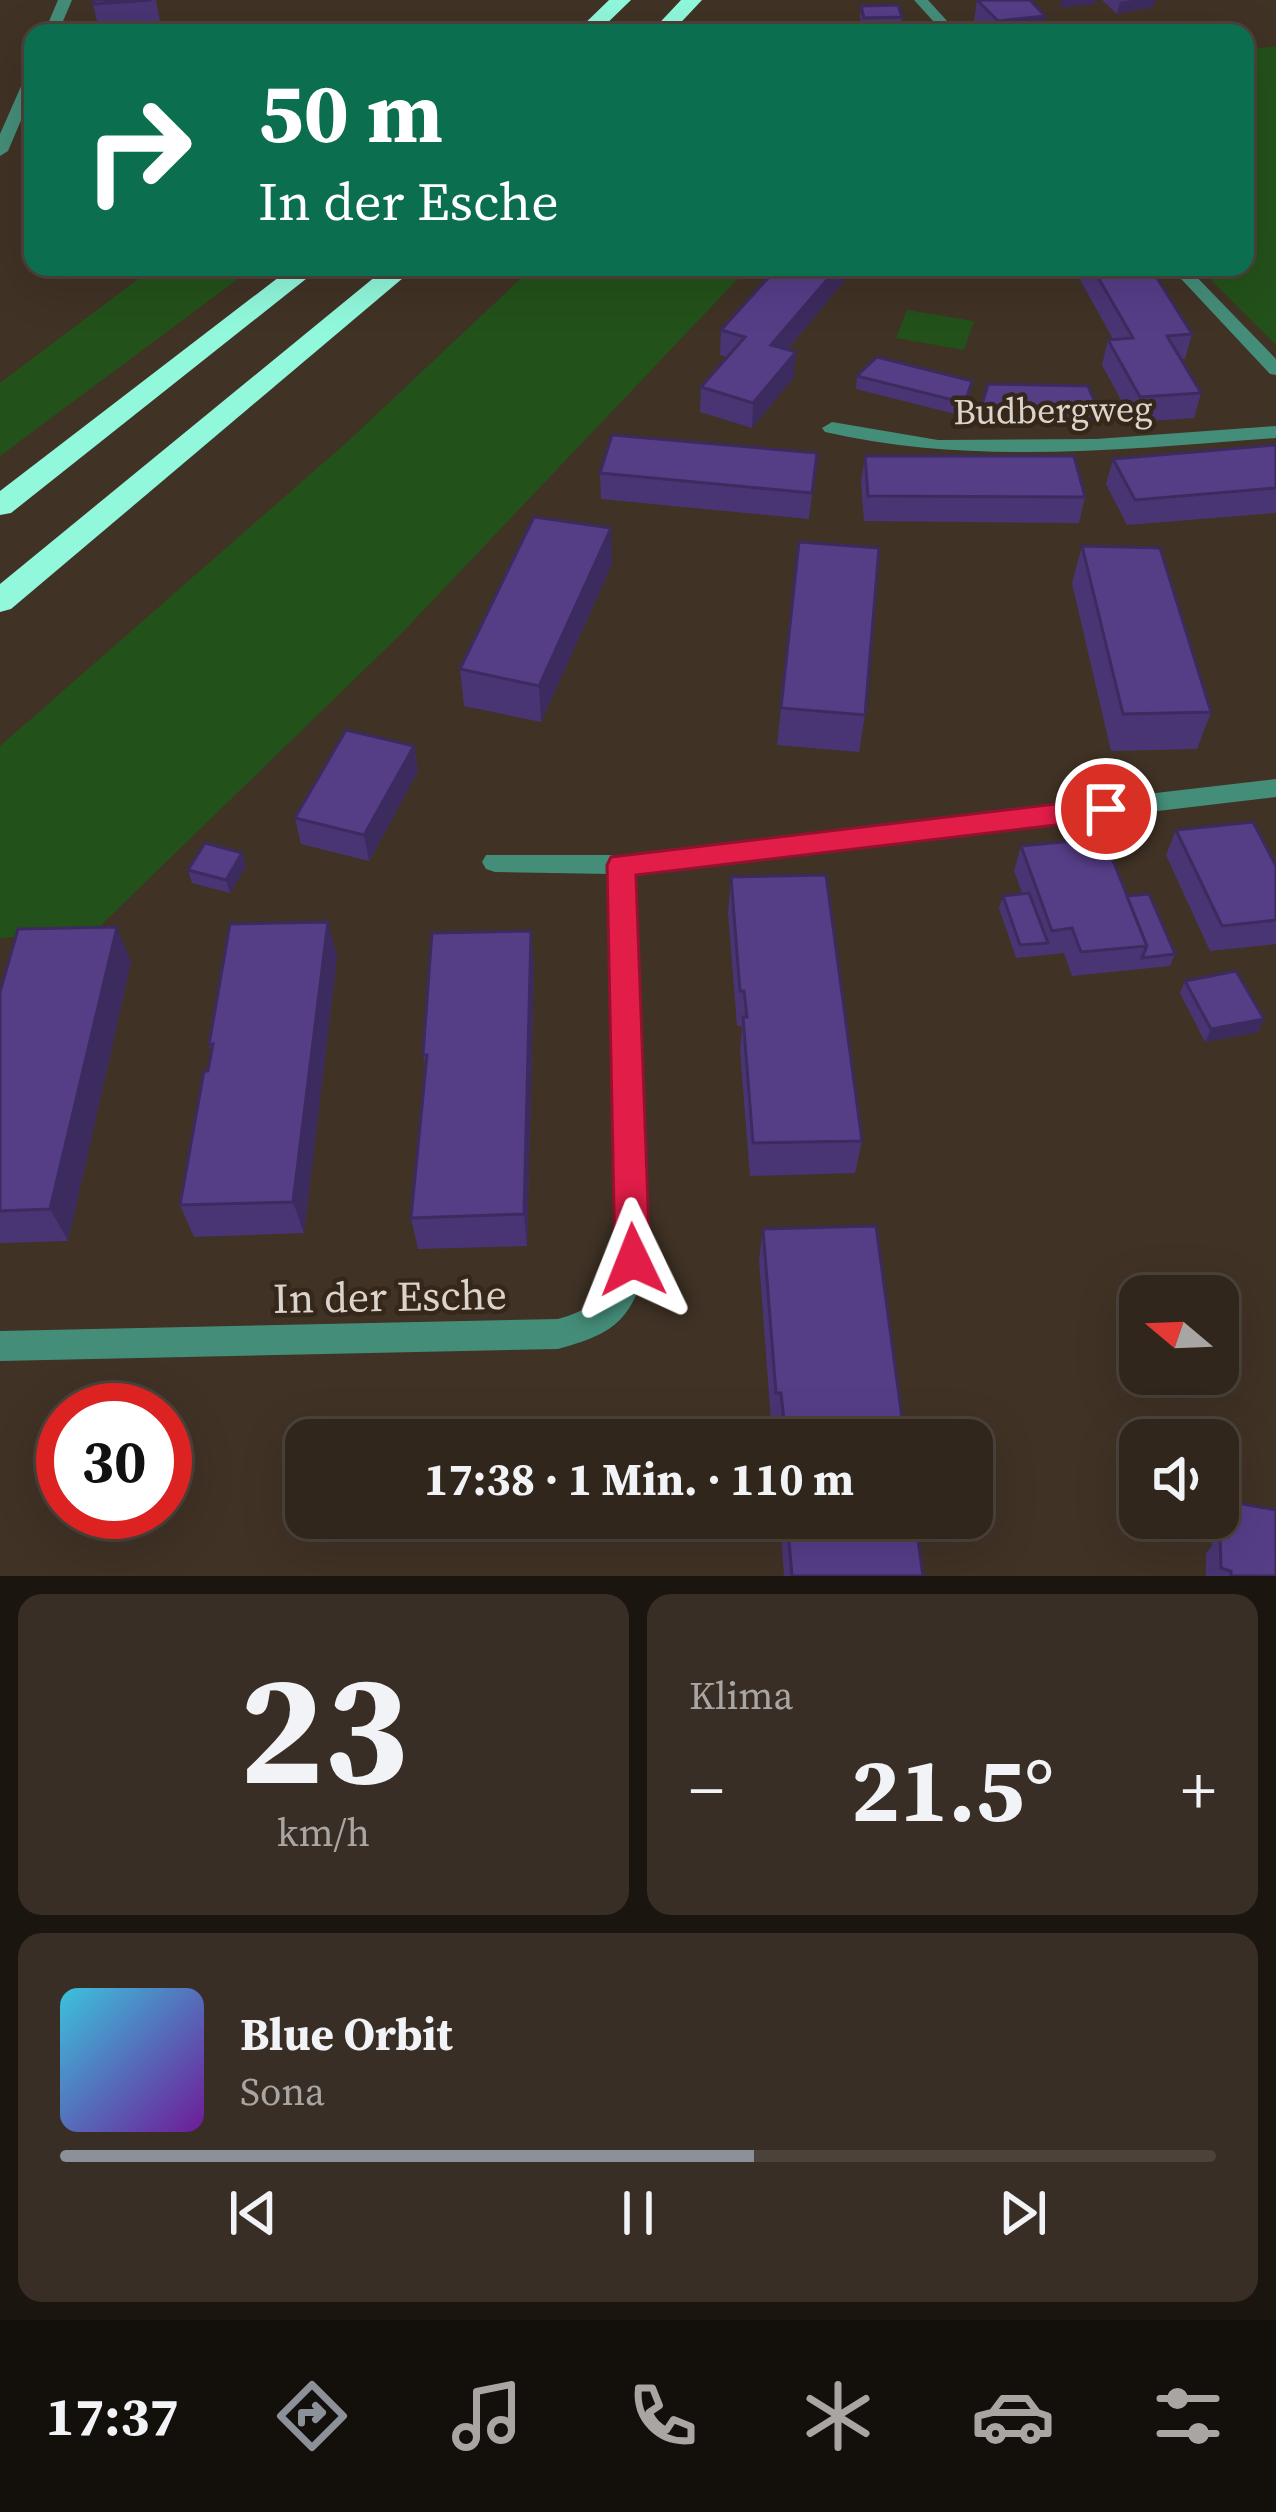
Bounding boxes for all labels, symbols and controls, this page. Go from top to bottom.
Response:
text: 50 m [258,55,443,170]
icon: right [60,72,216,228]
text: In der Esche [258,164,559,238]
street label: Budbergweg [953,384,1153,436]
pin [1055,758,1157,860]
icon: arrive [1073,776,1139,842]
position arrow [570,1197,696,1323]
street label: In der Esche [273,1265,507,1327]
north arrow [1119,1275,1239,1395]
map controls [1119,1275,1239,1539]
speed limit sign: 30 [36,1383,192,1539]
button: sound [1119,1419,1239,1539]
text: 17:38 · 1 Min. · 110 m [424,1448,854,1510]
text: 23 [239,1621,408,1835]
text: Klima [689,1669,793,1722]
text: 21.5° [851,1728,1054,1851]
text: − [689,1745,724,1835]
text: + [1181,1745,1216,1835]
text: km/h [277,1806,370,1859]
text: Blue Orbit [240,2003,453,2065]
text: Sona [240,2065,325,2118]
icon: previous [220,2180,286,2246]
icon: pause [605,2180,671,2246]
icon: next [990,2180,1056,2246]
icon: directions [270,2374,354,2458]
icon: music [445,2374,529,2458]
icon: phone [621,2374,705,2458]
icon: climate [796,2374,880,2458]
icon: car [971,2374,1055,2458]
icon: filters [1146,2374,1230,2458]
text: 17:37 [46,2379,179,2453]

